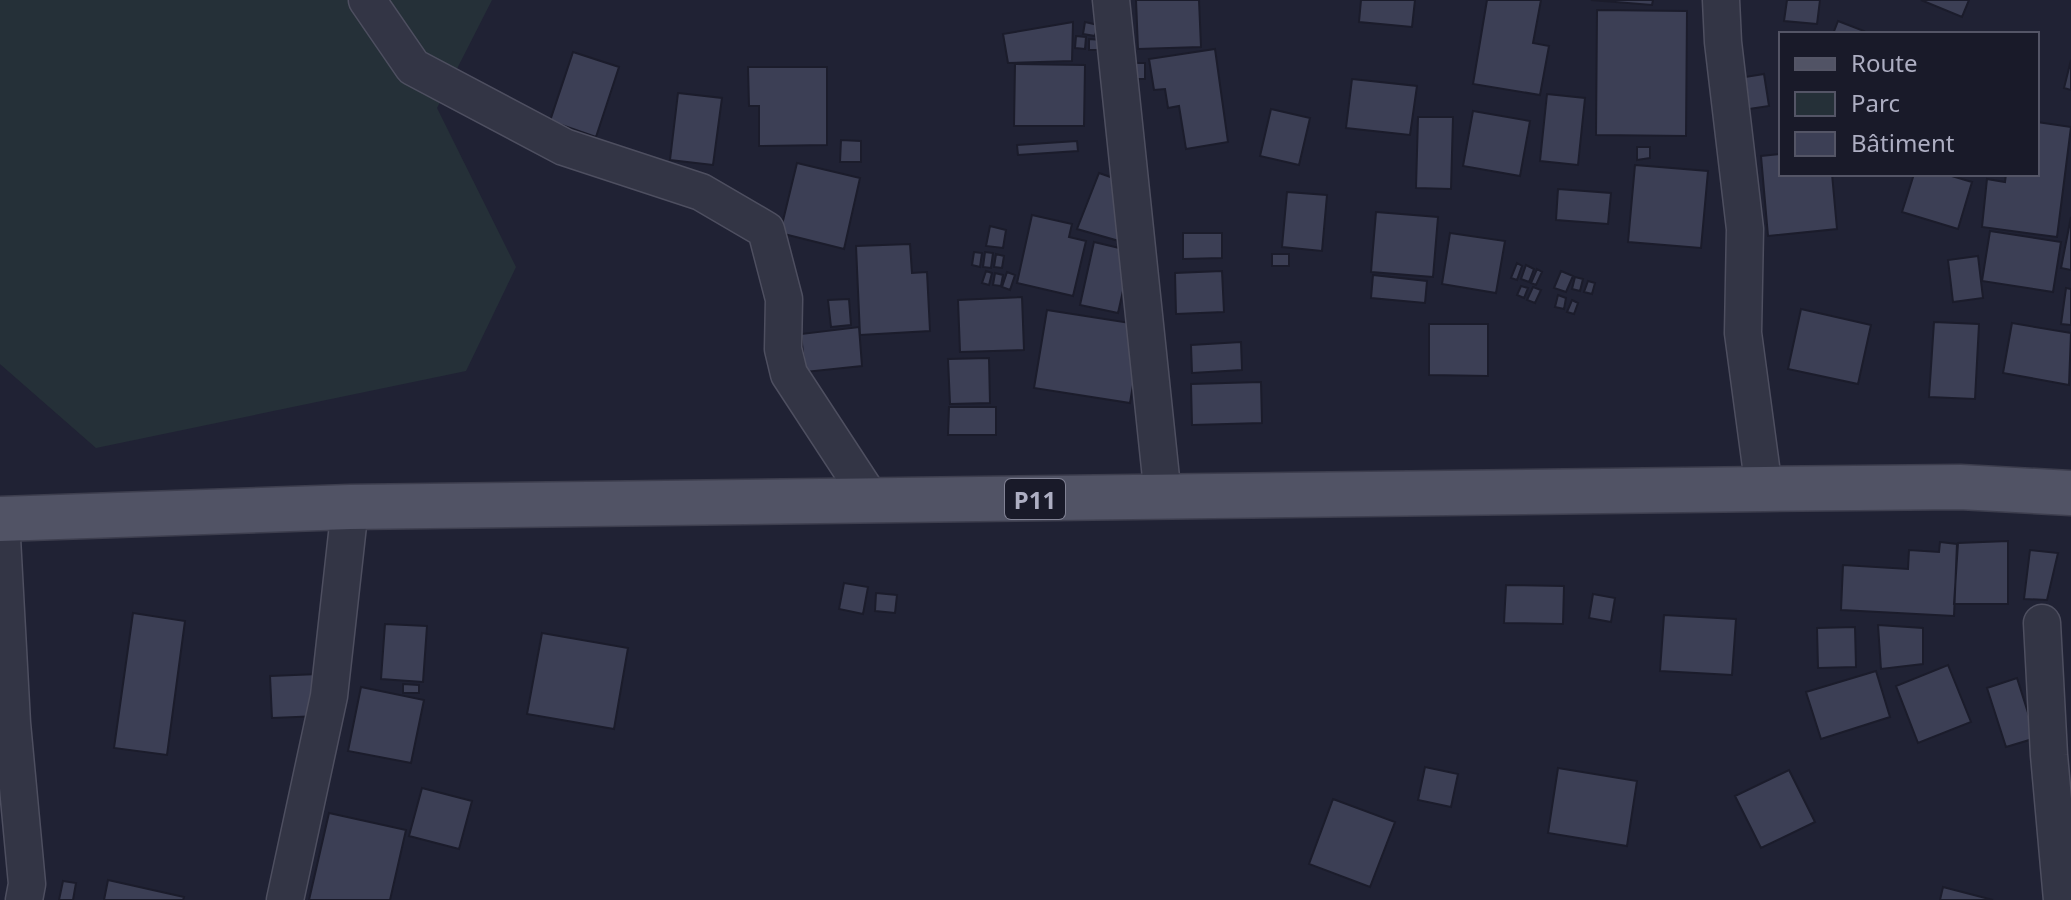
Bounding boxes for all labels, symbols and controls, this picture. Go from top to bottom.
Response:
legend [1779,32,2039,176]
text: Route [1851,46,1917,79]
text: Parc [1851,86,1900,119]
text: Bâtiment [1851,126,1955,159]
road number: P11 [1005,479,1065,519]

